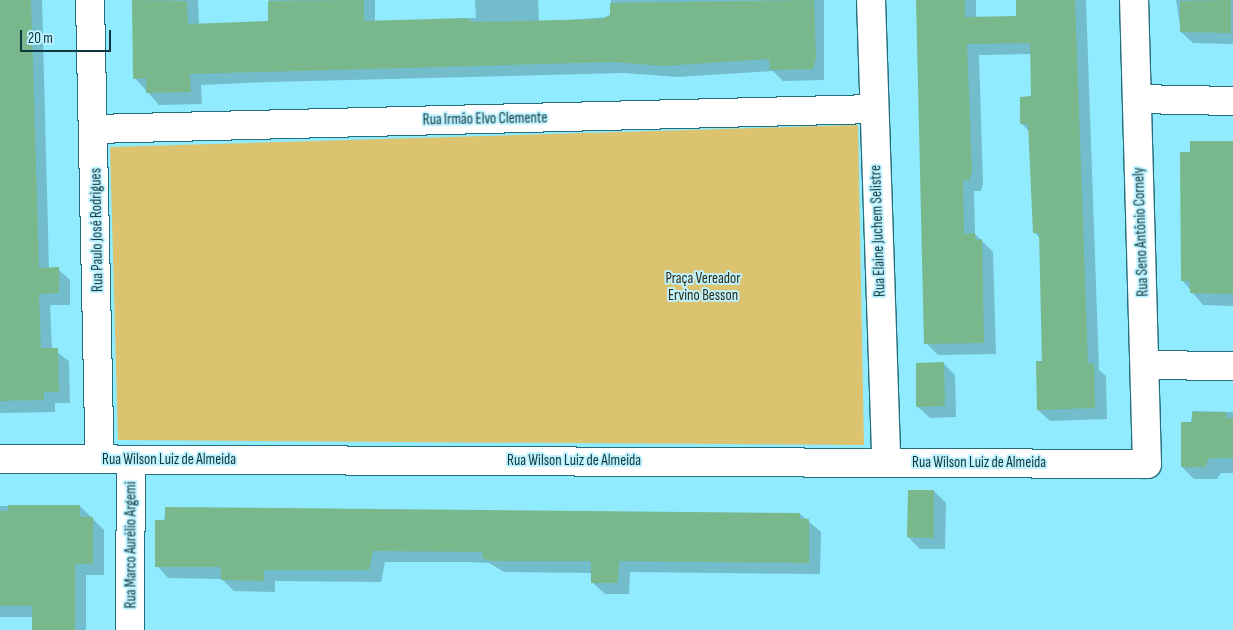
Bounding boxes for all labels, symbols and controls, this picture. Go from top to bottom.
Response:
scale bar [22,20,114,52]
text: 20 m [28,29,53,48]
street label: Rua Irmão Elvo Clemente [422,109,548,129]
street label: Rua Elaine Juchem Selistre [867,165,889,297]
street label: Rua Seno Antônio Cornely [1130,167,1152,297]
street label: Rua Paulo José Rodrigues [87,168,107,292]
park label: Praça Vereador Ervino Besson [665,269,741,304]
street label: Rua Wilson Luiz de Almeida [102,451,236,469]
street label: Rua Wilson Luiz de Almeida [507,452,641,470]
street label: Rua Wilson Luiz de Almeida [912,454,1046,472]
street label: Rua Marco Aurélio Argemi [122,482,140,608]

